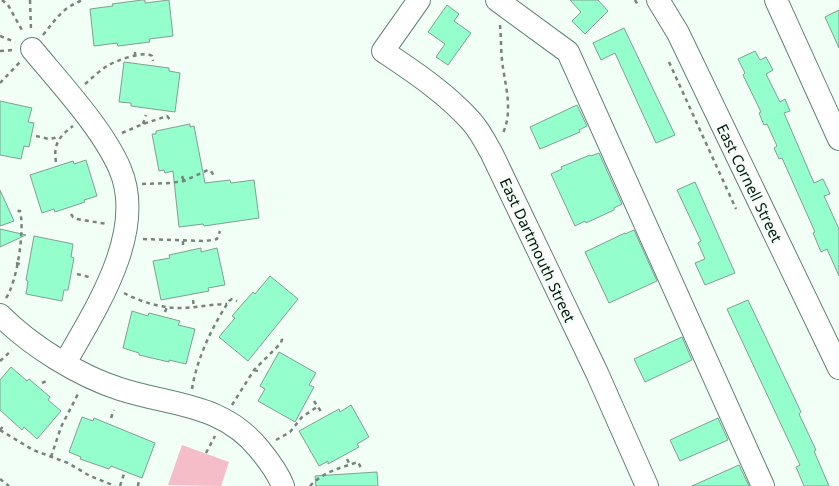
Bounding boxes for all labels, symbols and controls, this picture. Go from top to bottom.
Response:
street label: East Cornell Street [713,121,788,246]
street label: East Dartmouth Street [496,175,580,326]

